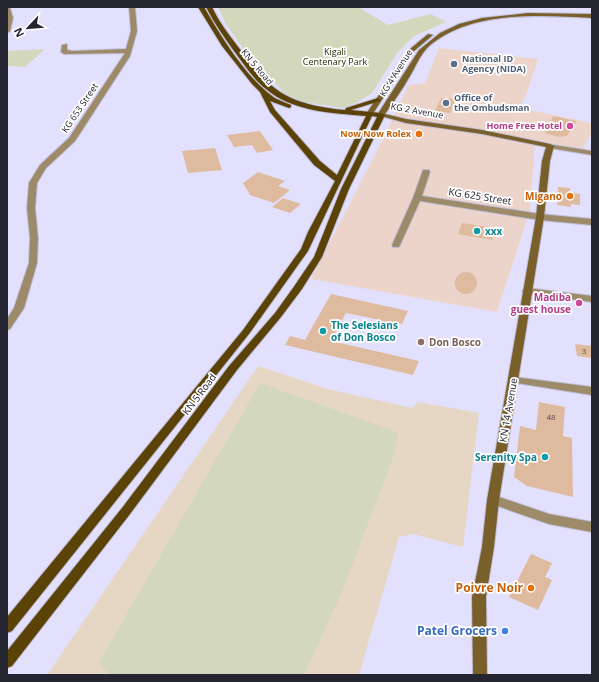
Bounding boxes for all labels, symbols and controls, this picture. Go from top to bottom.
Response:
north arrow [8,8,48,48]
text: N [10,25,27,40]
park label: Kigali Centenary Park [303,45,367,68]
street label: KN 5 Road [238,46,276,88]
street label: KG 4 Avenue [376,47,415,99]
place label: National ID Agency (NIDA) [462,52,526,75]
marker: National ID Agency (NIDA) [449,59,459,69]
street label: KG 653 Street [58,80,101,135]
place label: Office of the Ombudsman [454,91,530,114]
marker: Office of the Ombudsman [441,98,451,108]
street label: KG 2 Avenue [390,99,444,122]
place label: Home Free Hotel [487,119,562,132]
marker: Home Free Hotel [565,121,575,131]
place label: Now Now Rolex [340,127,412,140]
marker: Now Now Rolex [414,129,424,139]
street label: KG 625 Street [447,184,513,208]
place label: Migano [525,189,562,203]
marker: Migano [565,191,575,201]
place label: xxx [485,224,503,238]
marker: xxx [472,226,482,236]
place label: Madiba guest house [511,290,571,316]
marker: Madiba guest house [574,298,584,308]
place label: The Selesians of Don Bosco [331,318,398,344]
marker: The Selesians of Don Bosco [318,326,328,336]
place label: Don Bosco [429,335,481,349]
marker: Don Bosco [416,337,426,347]
house number: 3 [582,345,587,356]
street label: KN 5 Road [179,370,219,418]
street label: KN 14 Avenue [495,376,521,443]
house number: 48 [546,411,556,422]
place label: Serenity Spa [475,450,537,464]
marker: Serenity Spa [540,452,550,462]
place label: Poivre Noir [456,579,524,596]
marker: Poivre Noir [526,583,536,593]
place label: Patel Grocers [417,622,497,639]
marker: Patel Grocers [500,626,510,636]

